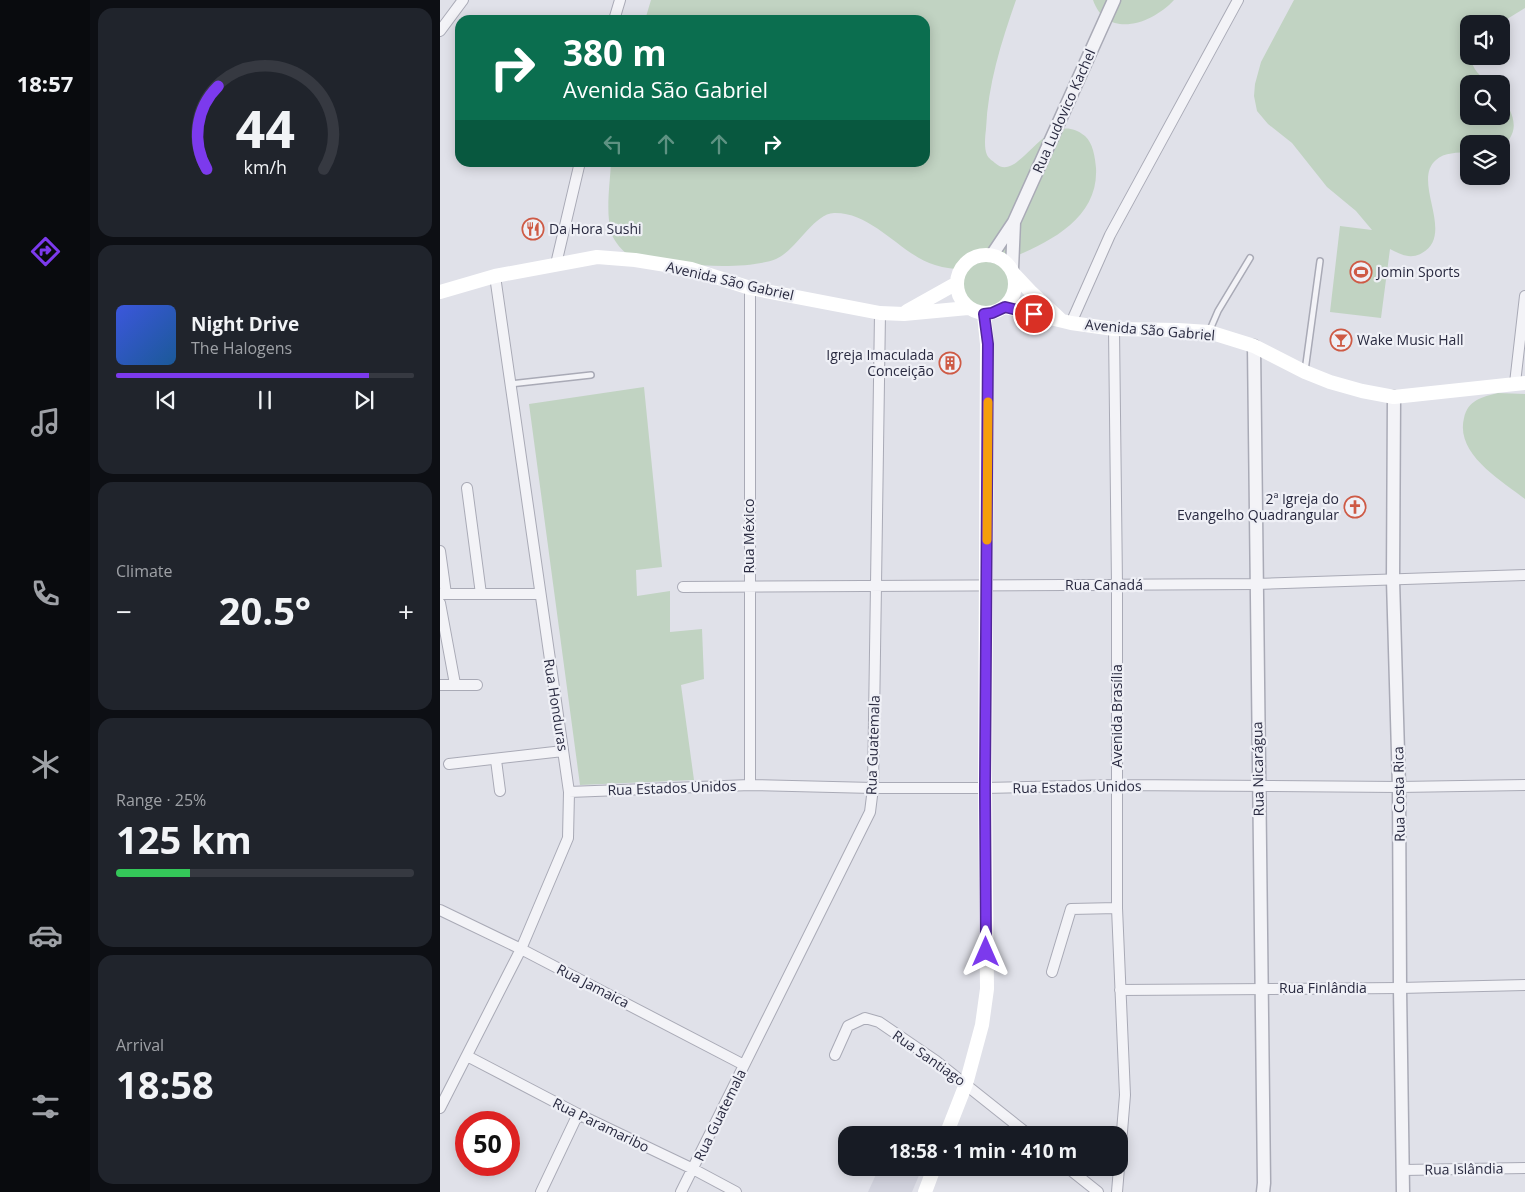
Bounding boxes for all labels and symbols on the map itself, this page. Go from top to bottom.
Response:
street label: Rua Ludovico Kachel [1028,46,1099,176]
restaurant icon: Da Hora Sushi [521,217,545,241]
place label: Da Hora Sushi [549,219,642,238]
street label: Avenida São Gabriel [664,257,796,304]
sports icon: Jomin Sports [1349,260,1373,284]
place label: Jomin Sports [1375,262,1460,281]
pin [1013,293,1055,335]
street label: Avenida São Gabriel [1084,314,1216,345]
bar icon: Wake Music Hall [1329,328,1353,352]
place label: Wake Music Hall [1357,330,1463,349]
place label: Igreja Imaculada Conceição [826,345,934,380]
building icon: Igreja Imaculada Conceição [938,351,962,375]
place label: 2ª Igreja do Evangelho Quadrangular [1177,489,1339,524]
church icon: 2ª Igreja do Evangelho Quadrangular [1343,495,1367,519]
street label: Rua México [739,498,758,574]
street label: Rua Canadá [1065,575,1143,594]
street label: Rua Honduras [540,657,573,753]
street label: Avenida Brasília [1107,664,1126,768]
street label: Rua Guatemala [861,695,884,795]
street label: Rua Nicarágua [1247,722,1268,817]
street label: Rua Costa Rica [1388,746,1409,842]
street label: Rua Estados Unidos [607,776,737,799]
street label: Rua Estados Unidos [1012,776,1142,797]
position arrow [959,925,1011,977]
street label: Rua Jamaica [554,959,633,1012]
street label: Rua Finlândia [1279,978,1367,997]
street label: Rua Santiago [889,1025,970,1090]
street label: Rua Guatemala [689,1066,750,1164]
street label: Rua Paramaribo [550,1093,653,1156]
speed limit sign: 50 [455,1111,520,1176]
street label: Rua Islândia [1424,1158,1504,1179]

